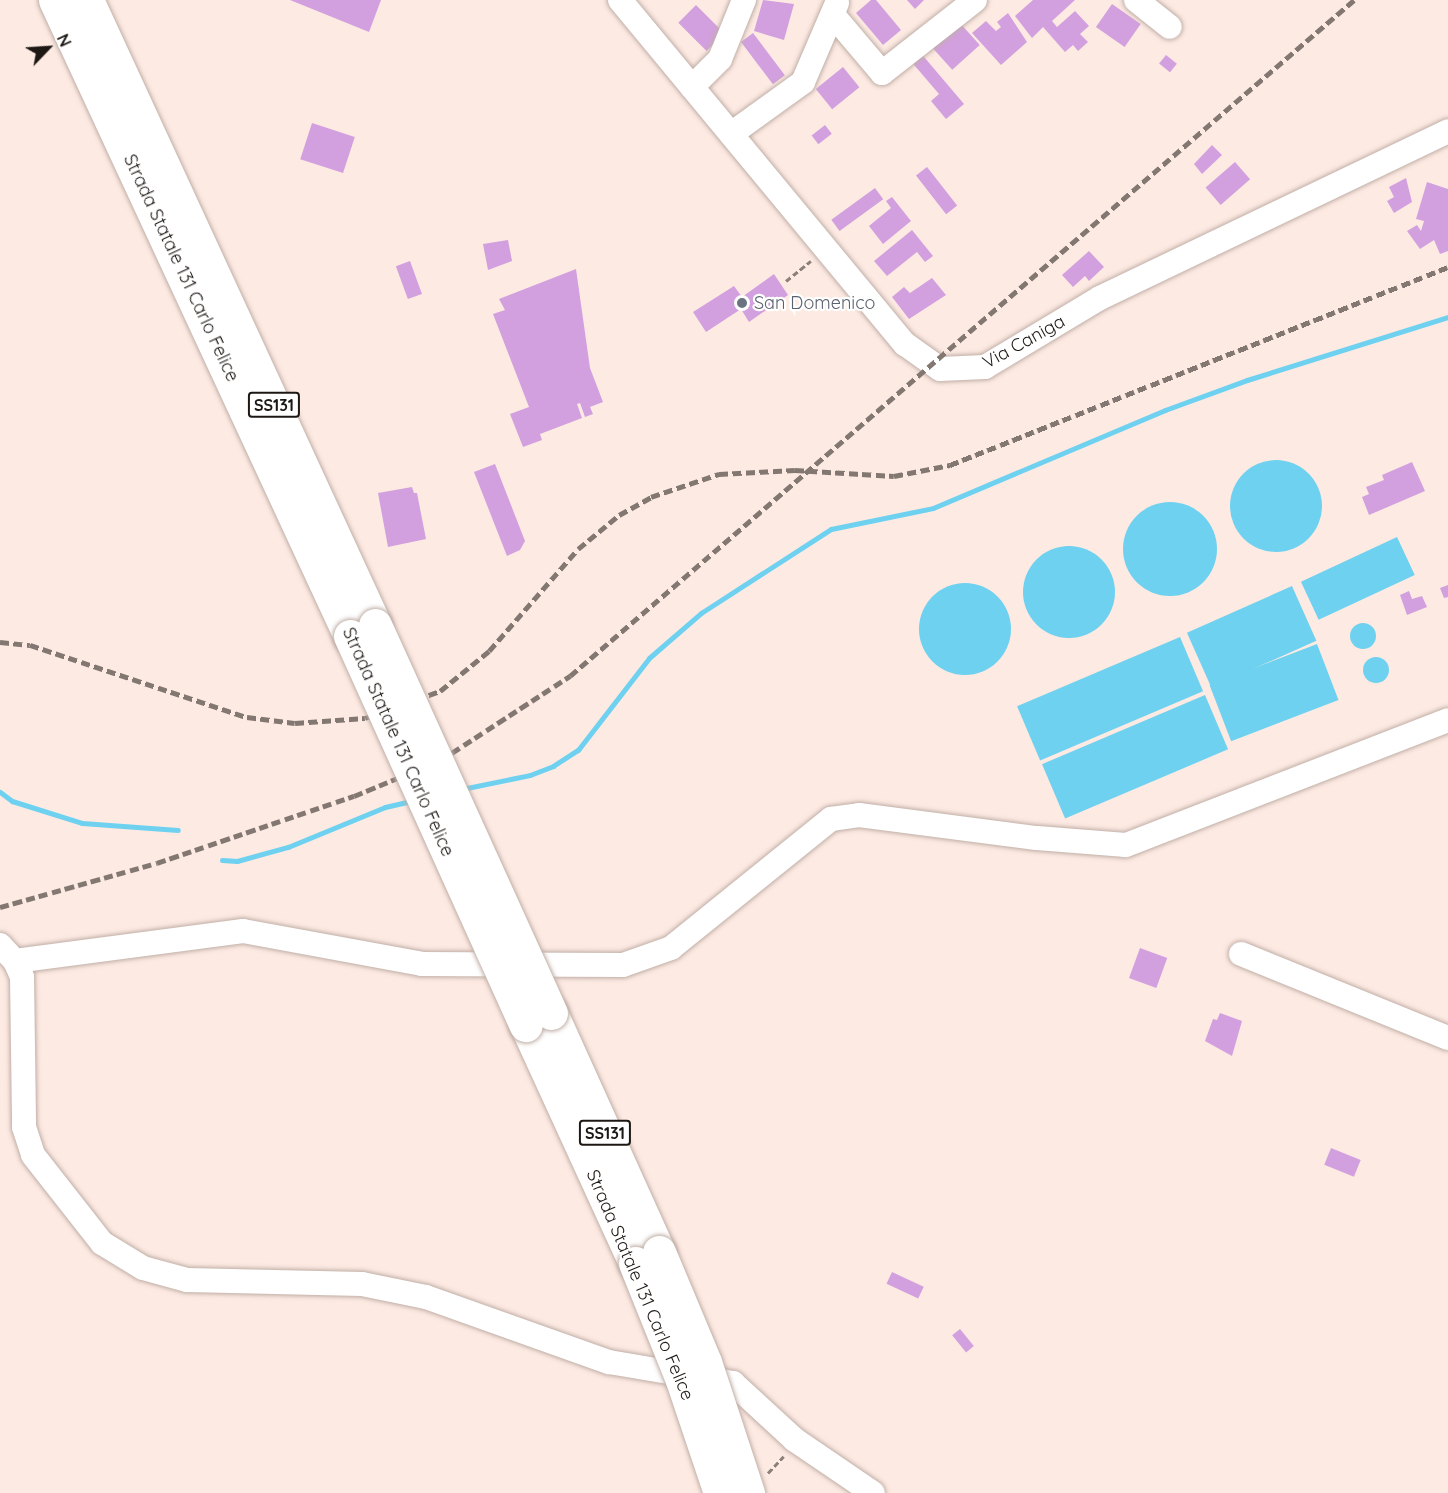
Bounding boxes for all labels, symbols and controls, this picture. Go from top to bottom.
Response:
north arrow [18,18,78,78]
text: N [53,31,76,50]
street label: Strada Statale 131 Carlo Felice [119,151,243,385]
place label: San Domenico [754,292,875,314]
marker: San Domenico [735,296,749,310]
street label: Via Caniga [979,311,1069,373]
road number: SS131 [247,392,301,418]
street label: Strada Statale 131 Carlo Felice [338,624,458,860]
road number: SS131 [578,1120,632,1146]
street label: Strada Statale 131 Carlo Felice [582,1166,698,1404]

